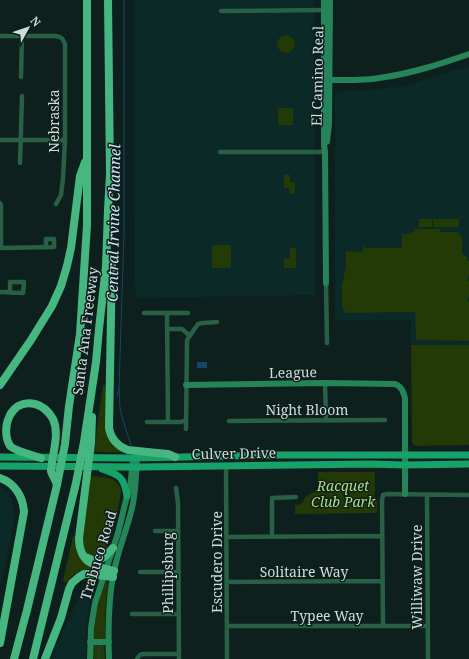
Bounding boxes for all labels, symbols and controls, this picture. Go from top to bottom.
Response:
north arrow [8,8,48,48]
text: N [28,13,45,30]
street label: El Camino Real [307,25,327,126]
street label: Nebraska [44,89,63,153]
water label: Central Irvine Channel [102,144,124,302]
street label: Santa Ana Freeway [68,266,102,396]
street label: League [269,362,317,382]
street label: Night Bloom [265,400,349,419]
street label: Culver Drive [192,443,276,463]
park label: Racquet Club Park [311,476,376,511]
street label: Trabuco Road [75,508,121,602]
street label: Escudero Drive [207,511,226,613]
street label: Williwaw Drive [407,525,426,629]
street label: Phillipsburg [158,532,177,614]
street label: Solitaire Way [260,562,348,581]
street label: Typee Way [291,606,364,625]

